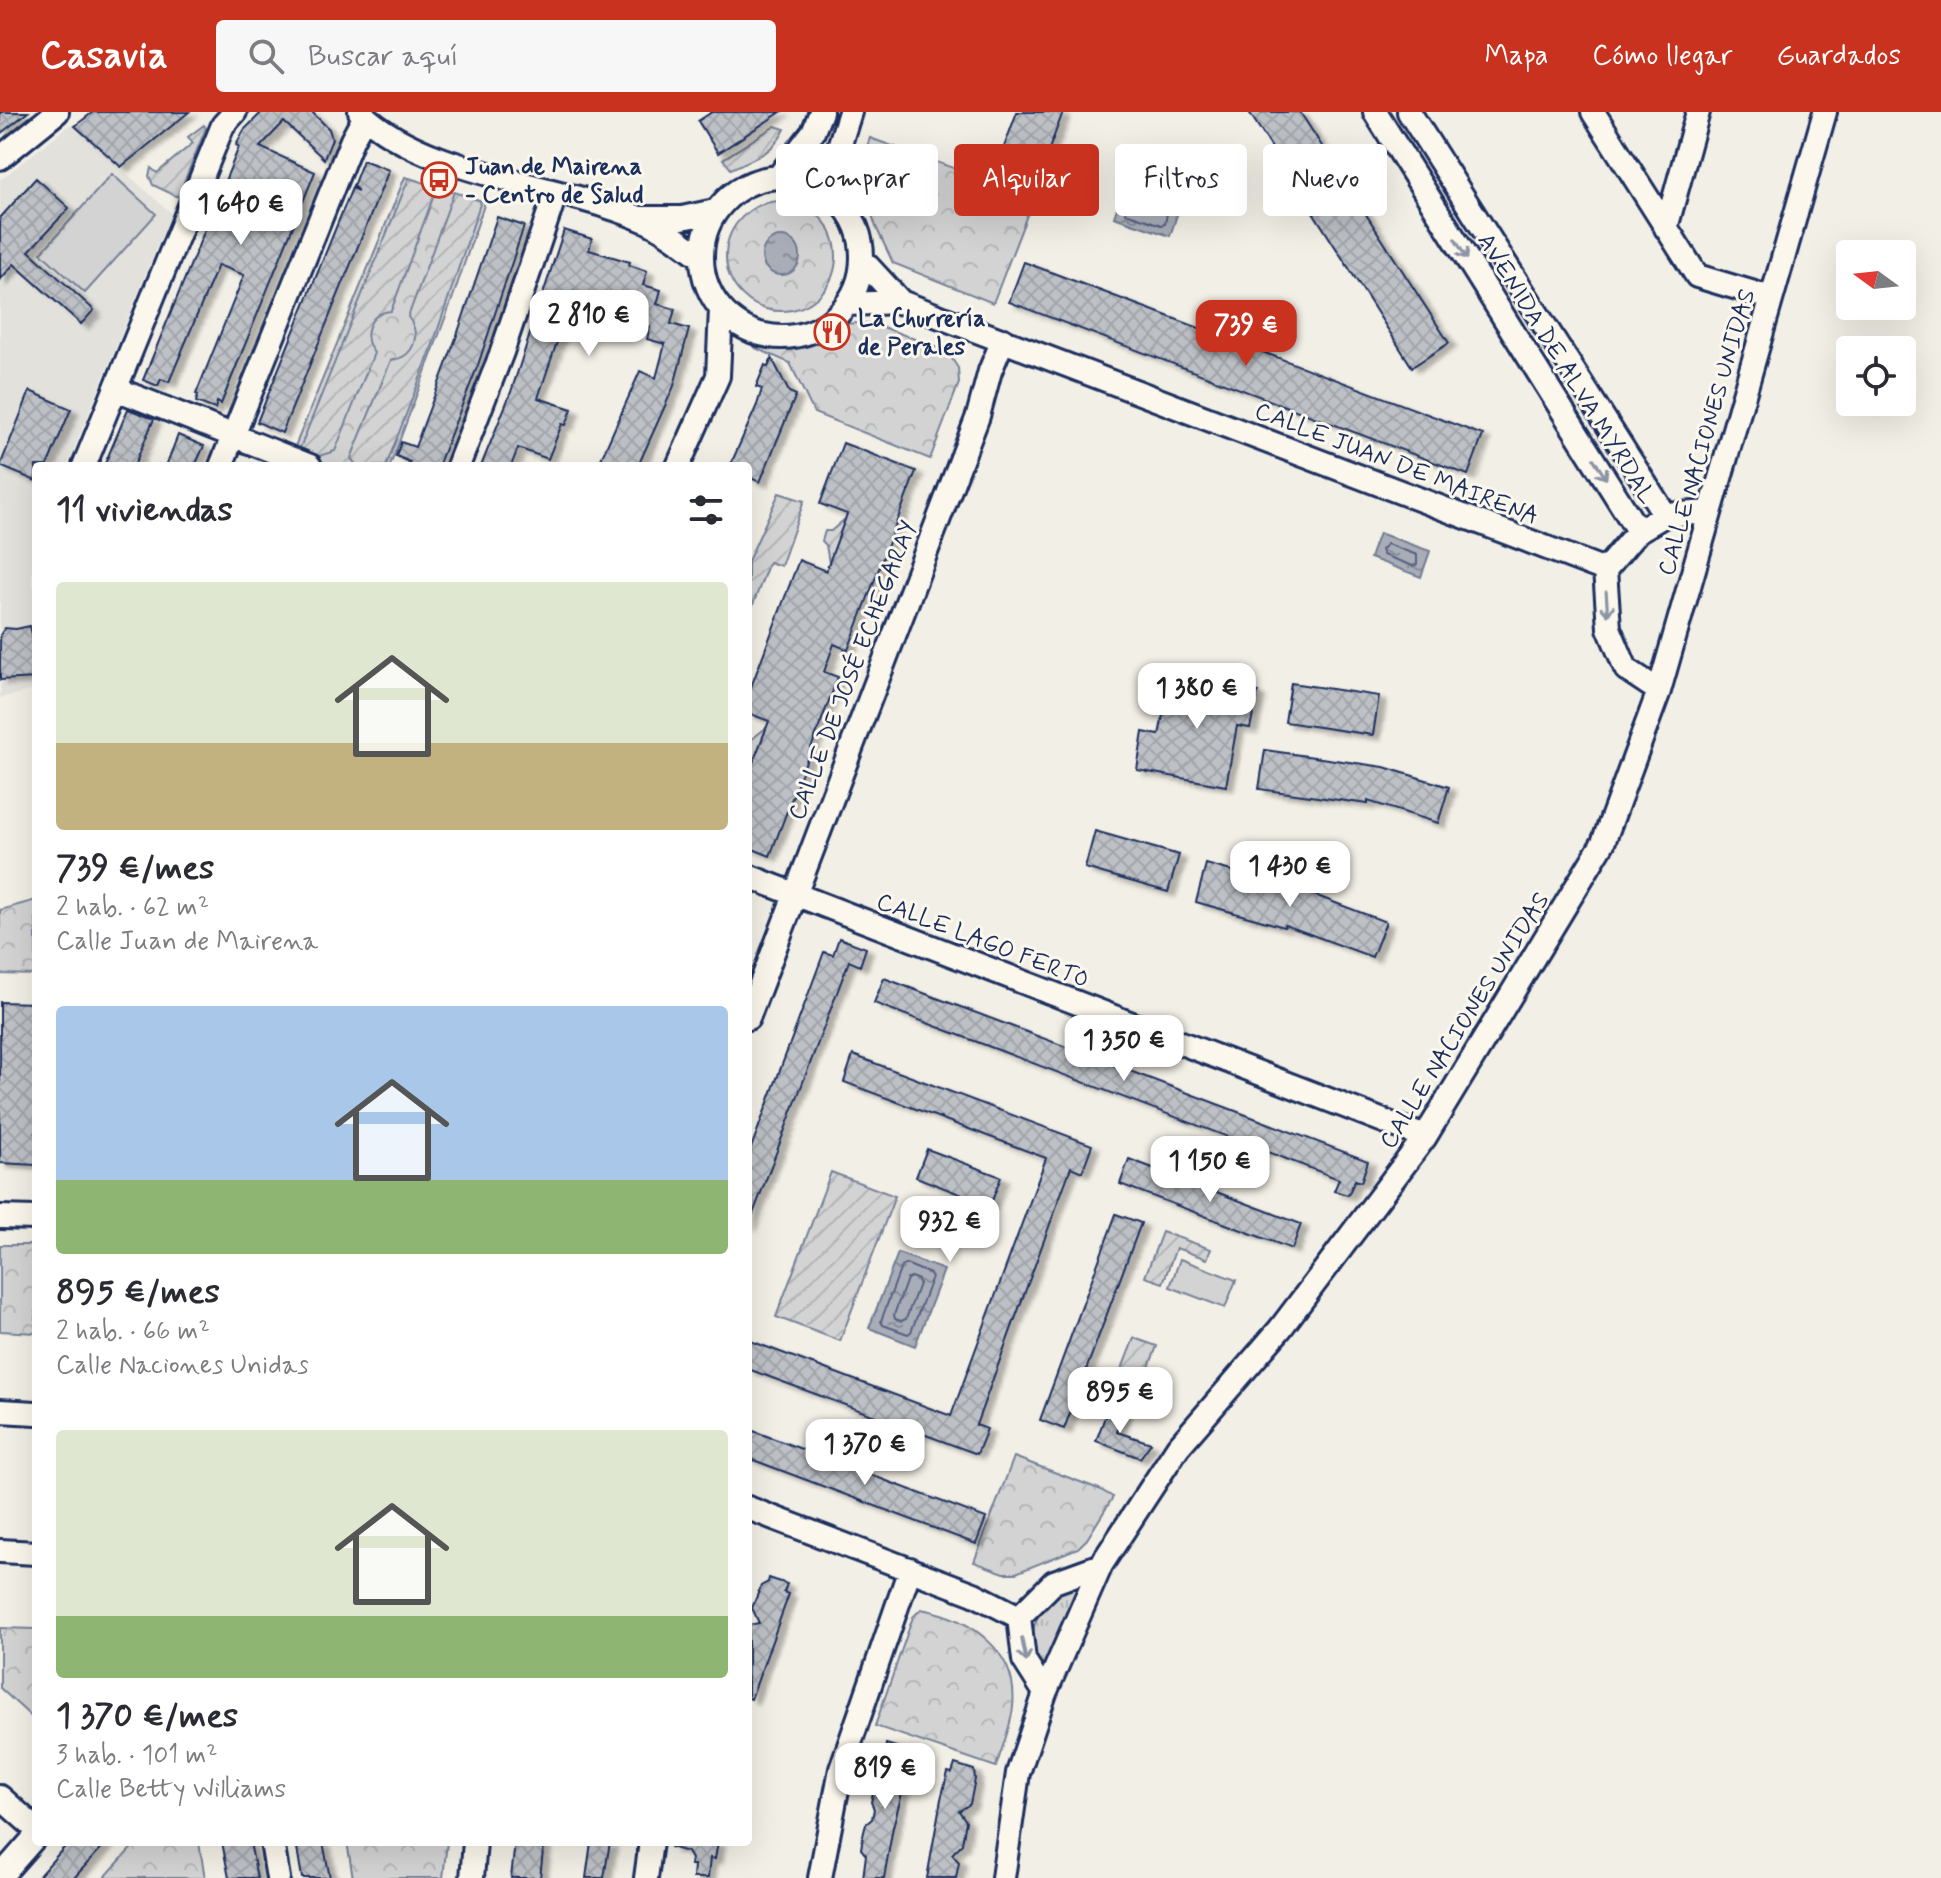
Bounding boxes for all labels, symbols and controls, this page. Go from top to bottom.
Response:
search box [216,20,776,92]
text: Casavia [40,32,168,81]
icon: search [244,34,288,78]
text: Buscar aquí [308,37,459,76]
text: Mapa [1485,38,1548,75]
text: Cómo llegar [1592,38,1732,75]
text: Guardados [1776,38,1901,75]
chip: Comprar [776,144,938,216]
chip: Alquilar [954,144,1099,216]
chip: Filtros [1115,144,1247,216]
chip: Nuevo [1263,144,1387,216]
place label: Juan de Mairena - Centro de Salud [465,152,644,211]
bus stop icon: Juan de Mairena - Centro de Salud [420,161,458,199]
pin: 1 640 € [167,179,315,247]
text: 1 640 € [198,188,284,222]
street label: AVENIDA DE ALVA MYRDAL [1470,228,1662,510]
one-way arrow [1454,237,1470,260]
north arrow [1836,240,1916,320]
map controls [1836,240,1916,416]
street label: CALLE NACIONES UNIDAS [1652,285,1763,579]
pin: 2 810 € [515,290,663,358]
text: 2 810 € [548,299,630,333]
pin: 739 € [1190,300,1302,368]
place label: La Churrería de Perales [858,304,986,363]
text: 739 € [1214,309,1278,343]
restaurant icon: La Churrería de Perales [813,313,851,351]
button: locate [1836,336,1916,416]
street label: CALLE JUAN DE MAIRENA [1250,396,1543,533]
one-way arrow [1592,457,1608,480]
text: 11 viviendas [56,488,233,533]
icon: filters [684,488,728,532]
street label: CALLE DE JOSÉ ECHEGARAY [780,516,925,825]
one-way arrow [1600,590,1615,617]
icon: home [320,634,464,778]
pin: 1 380 € [1123,663,1271,731]
text: 1 380 € [1156,672,1238,706]
pin: 1 430 € [1216,841,1364,909]
text: 739 €/mes [56,846,214,891]
text: 1 430 € [1248,850,1332,884]
street label: CALLE LAGO FERTO [872,887,1093,996]
street label: CALLE NACIONES UNIDAS [1373,887,1557,1155]
text: 2 hab. · 62 m² [56,891,209,925]
text: Calle Juan de Mairena [56,925,318,959]
pin: 1 350 € [1050,1015,1198,1083]
text: 1 350 € [1083,1024,1165,1058]
icon: home [320,1058,464,1202]
pin: 1 150 € [1136,1136,1284,1204]
text: 1 150 € [1169,1145,1251,1179]
pin: 932 € [894,1196,1006,1264]
text: 932 € [918,1205,982,1239]
text: 895 €/mes [56,1270,220,1315]
text: 2 hab. · 66 m² [56,1315,210,1349]
text: Calle Naciones Unidas [56,1349,309,1383]
pin: 895 € [1064,1367,1176,1435]
text: 895 € [1086,1376,1154,1410]
pin: 1 370 € [791,1419,939,1487]
text: 1 370 € [824,1428,906,1462]
icon: home [320,1482,464,1626]
one-way arrow [1017,1637,1032,1663]
text: 1 370 €/mes [56,1694,238,1739]
text: 3 hab. · 101 m² [56,1739,218,1773]
pin: 819 € [829,1743,941,1811]
text: 819 € [853,1752,917,1786]
text: Calle Betty Williams [56,1773,286,1807]

